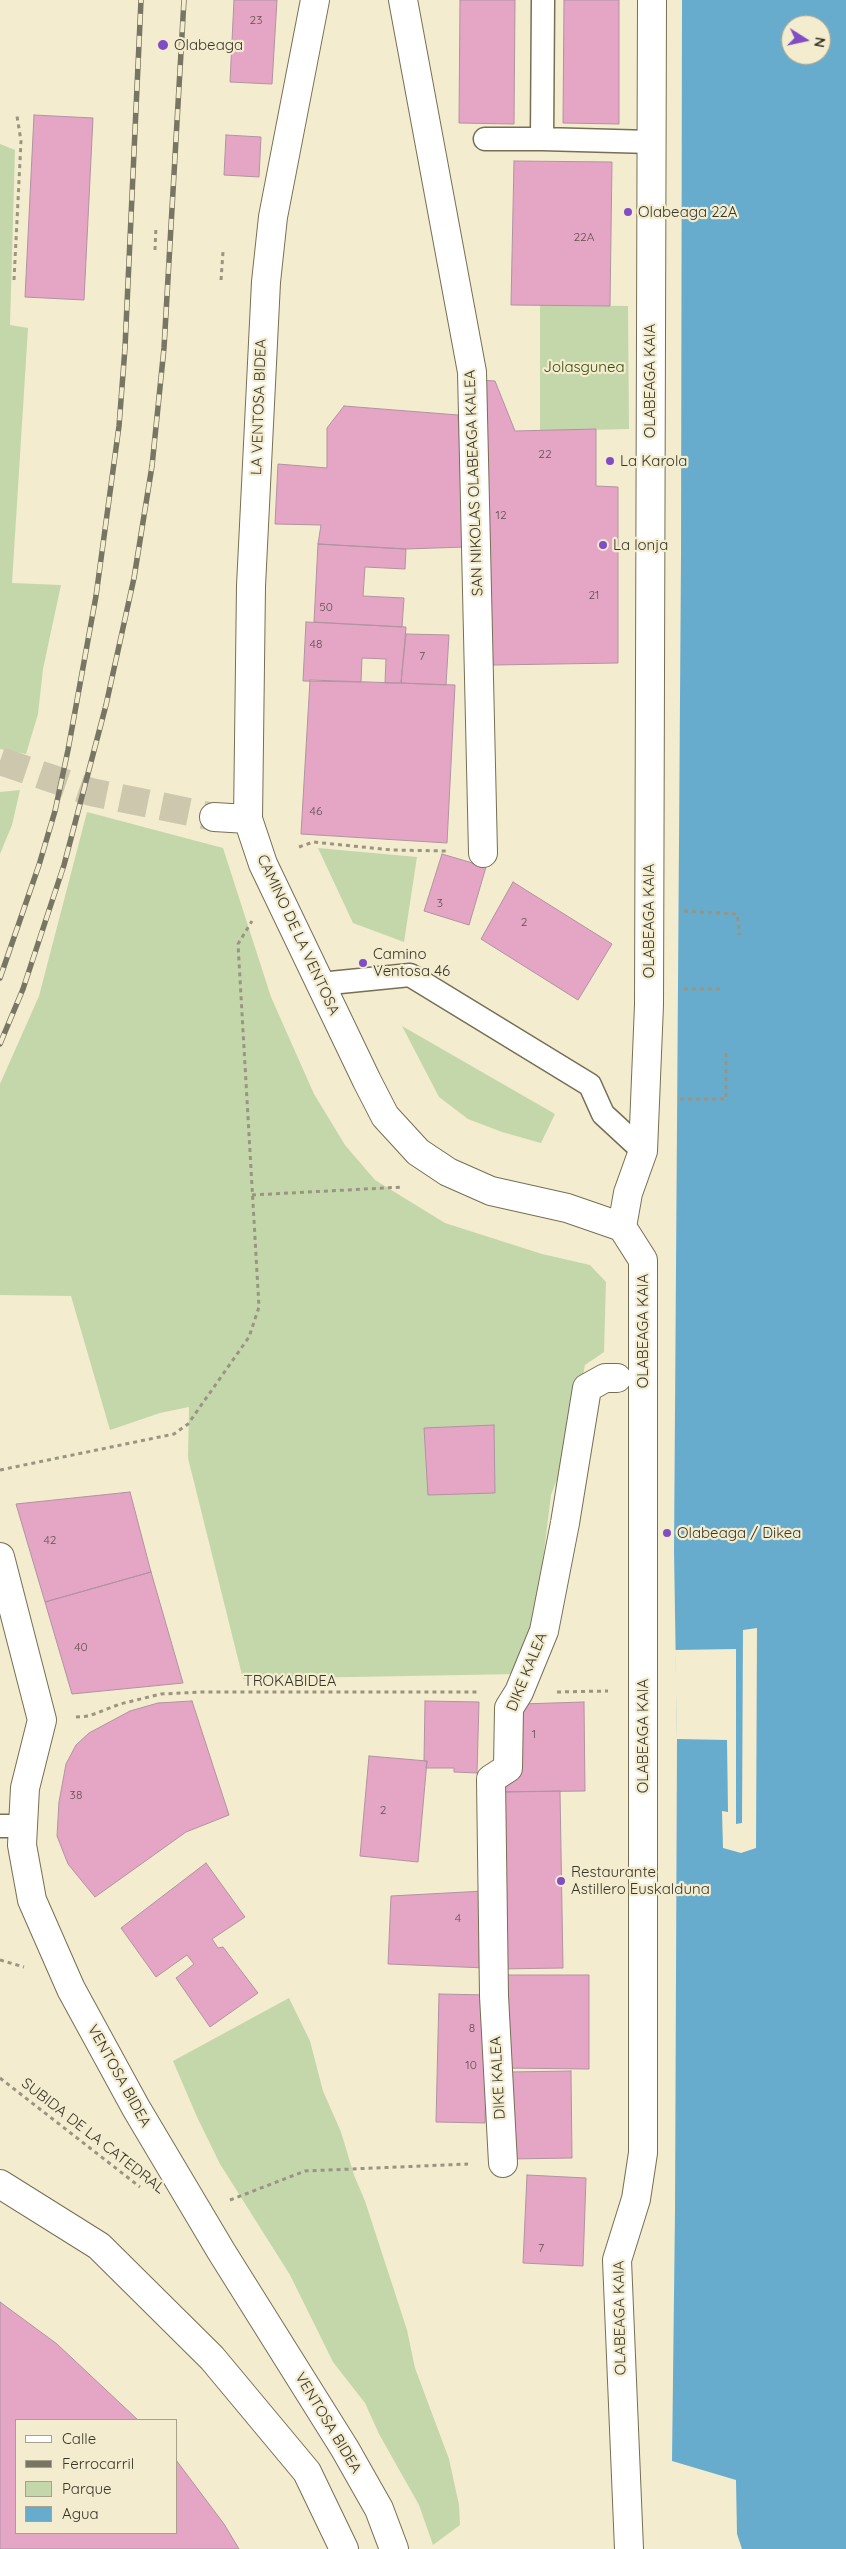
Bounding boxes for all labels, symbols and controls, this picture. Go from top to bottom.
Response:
house number: 23 [250,13,262,27]
north arrow [781,15,831,65]
place label: Olabeaga [174,36,243,54]
text: N [810,36,830,49]
marker: Olabeaga [156,38,170,52]
place label: Olabeaga 22A [638,203,738,221]
marker: Olabeaga 22A [622,206,634,218]
house number: 22A [573,230,595,244]
street label: OLABEAGA KAIA [641,324,659,438]
street label: LA VENTOSA BIDEA [248,339,270,475]
park label: Jolasgunea [543,358,625,376]
street label: SAN NIKOLAS OLABEAGA KALEA [461,369,487,597]
house number: 22 [538,447,552,461]
place label: La Karola [620,452,687,470]
marker: La Karola [604,455,616,467]
house number: 12 [495,508,507,522]
place label: La lonja [613,536,668,554]
marker: La lonja [597,539,609,551]
house number: 21 [588,588,600,602]
house number: 50 [319,600,333,614]
house number: 48 [310,637,322,651]
house number: 7 [419,649,425,663]
house number: 46 [310,804,322,818]
street label: CAMINO DE LA VENTOSA [253,852,343,1018]
street label: OLABEAGA KAIA [640,864,658,978]
house number: 3 [437,896,443,910]
house number: 2 [521,915,527,929]
place label: Camino Ventosa 46 [373,945,450,980]
marker: Camino Ventosa 46 [357,957,369,969]
street label: OLABEAGA KAIA [634,1274,652,1388]
place label: Olabeaga / Dikea [677,1524,801,1542]
marker: Olabeaga / Dikea [661,1527,673,1539]
house number: 42 [44,1533,56,1547]
street label: DIKE KALEA [503,1630,551,1714]
house number: 40 [74,1640,88,1654]
street label: TROKABIDEA [244,1672,336,1690]
street label: OLABEAGA KAIA [634,1679,652,1793]
house number: 1 [532,1727,536,1741]
house number: 38 [70,1788,82,1802]
house number: 2 [380,1803,386,1817]
place label: Restaurante Astillero Euskalduna [571,1863,710,1898]
marker: Restaurante Astillero Euskalduna [555,1875,567,1887]
house number: 4 [455,1911,461,1925]
house number: 8 [469,2021,475,2035]
street label: VENTOSA BIDEA [83,2022,155,2130]
street label: DIKE KALEA [487,2036,509,2120]
house number: 10 [465,2058,477,2072]
street label: SUBIDA DE LA CATEDRAL [18,2074,168,2198]
house number: 7 [538,2241,544,2255]
street label: OLABEAGA KAIA [610,2261,630,2375]
street label: VENTOSA BIDEA [291,2369,365,2477]
legend [15,2419,178,2534]
text: Calle [62,2429,96,2448]
text: Ferrocarril [62,2454,134,2473]
text: Parque [62,2479,112,2498]
text: Agua [62,2504,99,2523]

